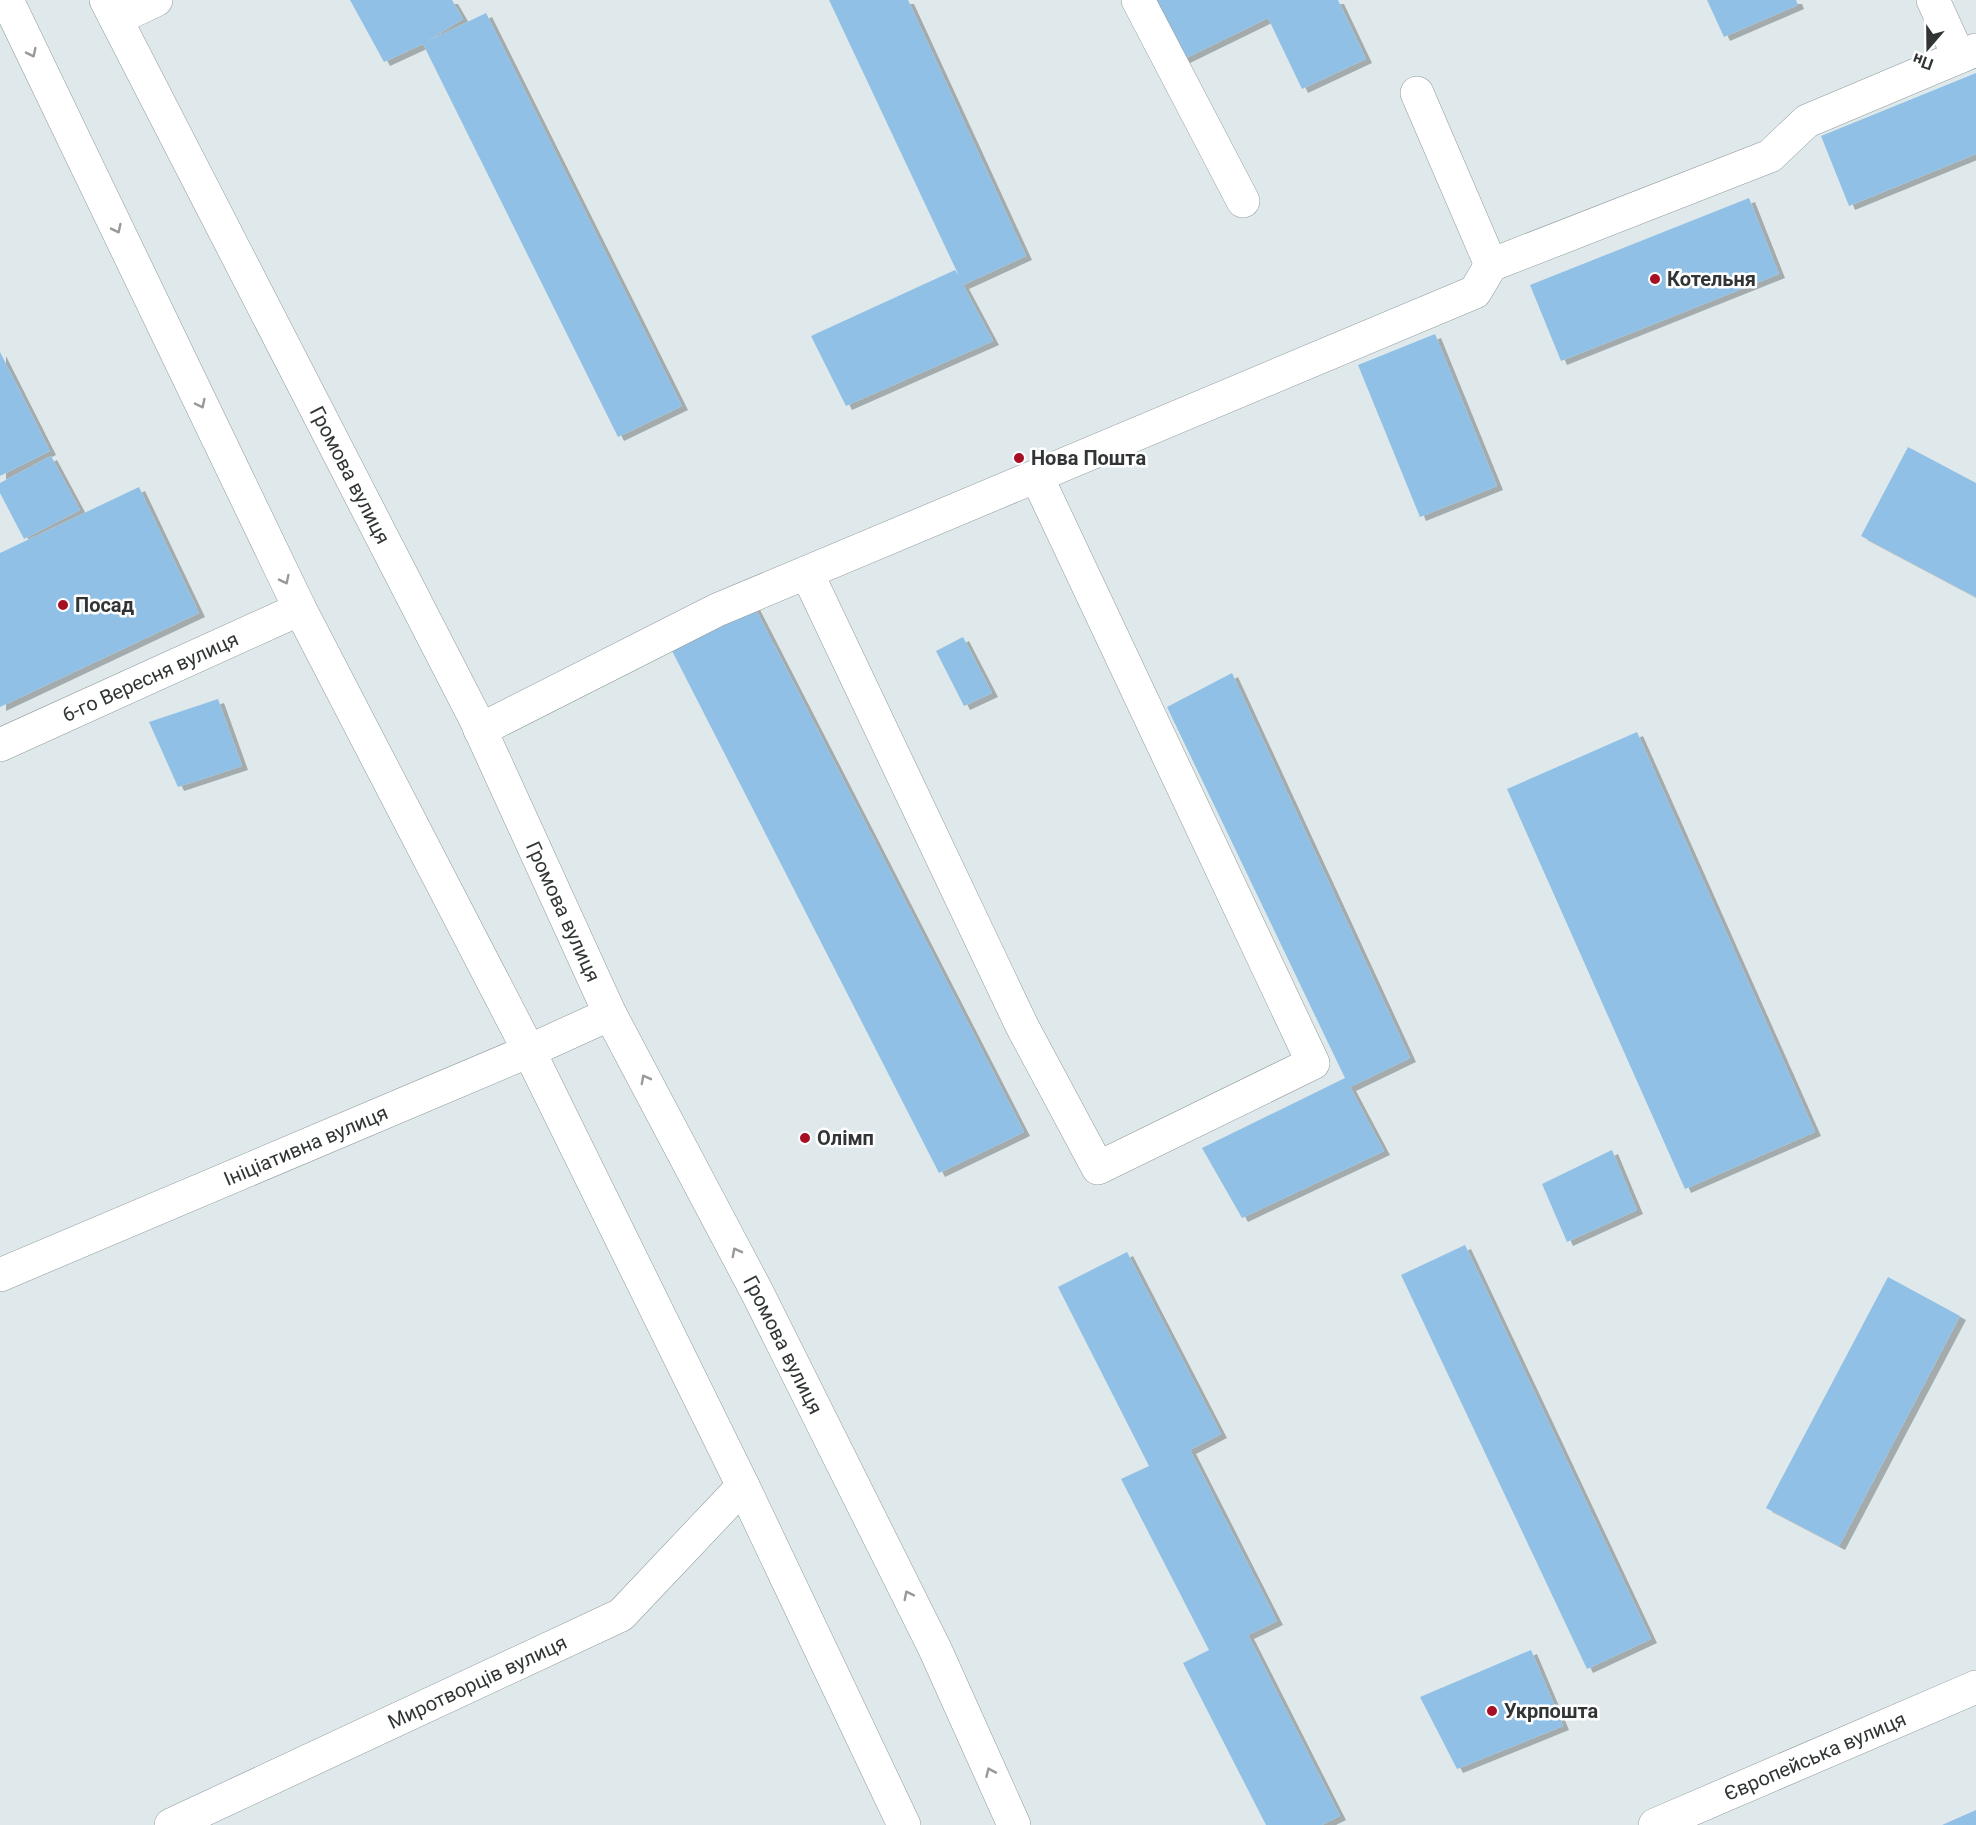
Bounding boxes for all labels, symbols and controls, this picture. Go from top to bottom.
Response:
north arrow [1898,18,1958,78]
one-way arrow [25,46,37,57]
text: Пн [1910,49,1936,74]
one-way arrow [109,222,121,233]
place label: Котельня [1667,267,1756,291]
marker: Котельня [1648,272,1662,286]
one-way arrow [194,398,206,409]
street label: Громова вулиця [305,402,395,548]
place label: Нова Пошта [1031,446,1146,470]
marker: Нова Пошта [1012,451,1026,465]
one-way arrow [278,574,290,585]
place label: Посад [75,593,135,617]
marker: Посад [56,598,70,612]
street label: 6-го Вересня вулиця [58,627,242,727]
street label: Громова вулиця [521,838,606,986]
one-way arrow [641,1075,652,1086]
street label: Ініціативна вулиця [220,1100,391,1191]
place label: Олімп [817,1126,874,1150]
marker: Олімп [798,1131,812,1145]
one-way arrow [732,1248,743,1258]
street label: Громова вулиця [738,1271,828,1418]
one-way arrow [904,1590,915,1601]
street label: Миротворців вулиця [384,1630,571,1734]
place label: Укрпошта [1504,1699,1598,1723]
marker: Укрпошта [1485,1704,1499,1718]
street label: Європейська вулиця [1720,1707,1910,1806]
one-way arrow [986,1767,998,1778]

